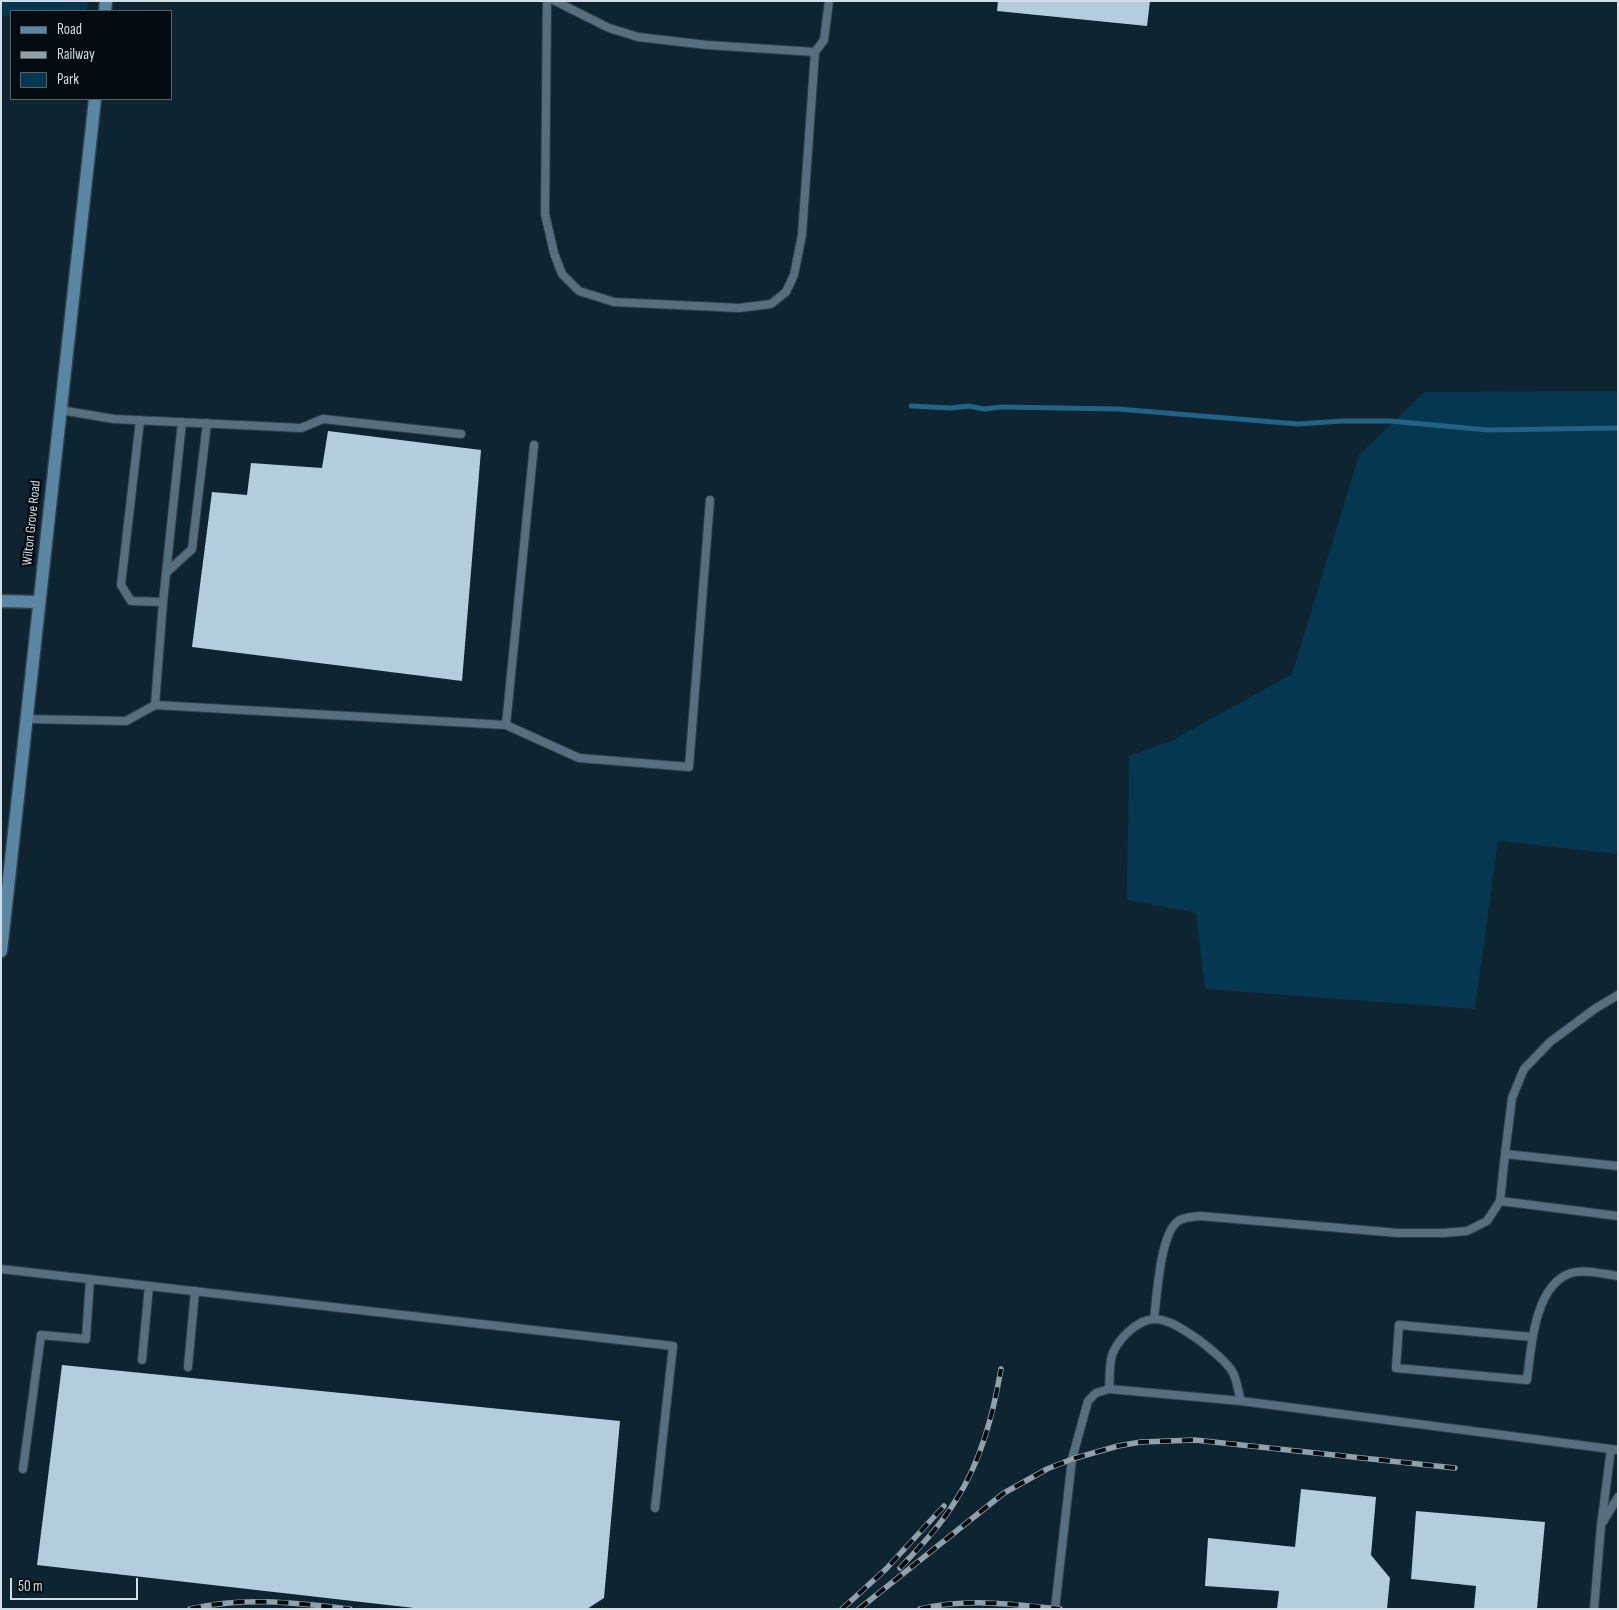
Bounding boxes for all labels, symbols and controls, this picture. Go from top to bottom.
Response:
legend [10,10,172,100]
text: Road [57,20,82,39]
text: Railway [57,45,95,64]
text: Park [57,70,79,89]
street label: Wilton Grove Road [19,480,45,566]
scale bar [12,1568,140,1600]
text: 50 m [18,1577,43,1596]

